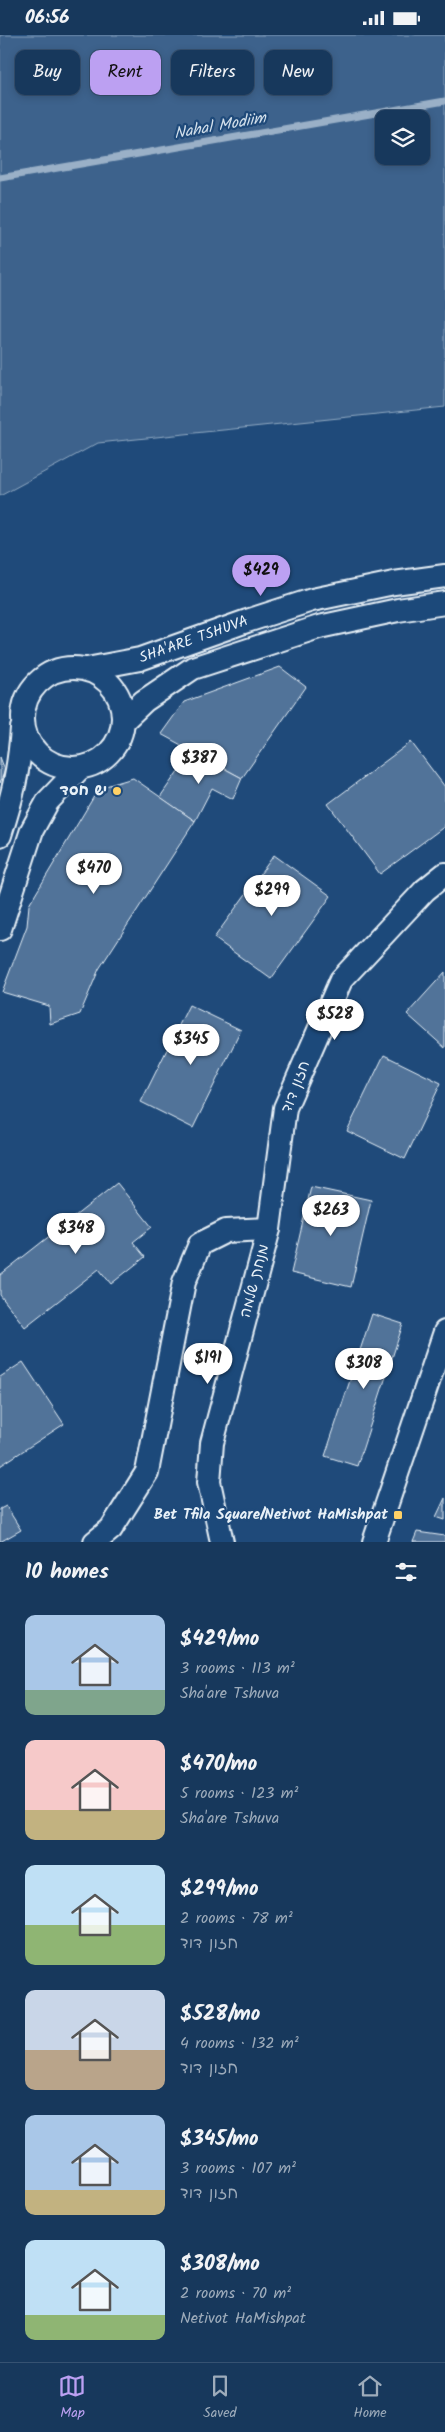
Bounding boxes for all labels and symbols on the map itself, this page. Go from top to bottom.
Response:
water label: Nahal Modiim [172,105,269,146]
pin: $429 [231,555,291,597]
street label: SHA'ARE TSHUVA [136,609,252,670]
pin: $387 [169,743,229,785]
place label: יש חסד [60,779,107,803]
marker: יש חסד [111,785,123,797]
pin: $470 [64,853,124,895]
pin: $299 [242,875,302,917]
pin: $528 [305,999,365,1041]
pin: $345 [161,1023,221,1066]
street label: חזון דוד [275,1057,317,1117]
pin: $263 [301,1195,361,1237]
pin: $348 [46,1213,106,1255]
street label: מנחת שלמה [234,1241,276,1321]
pin: $191 [178,1343,238,1385]
pin: $308 [334,1347,394,1390]
place label: Bet Tfila Square/Netivot HaMishpat [154,1503,388,1527]
marker: Bet Tfila Square/Netivot HaMishpat [392,1509,404,1521]

